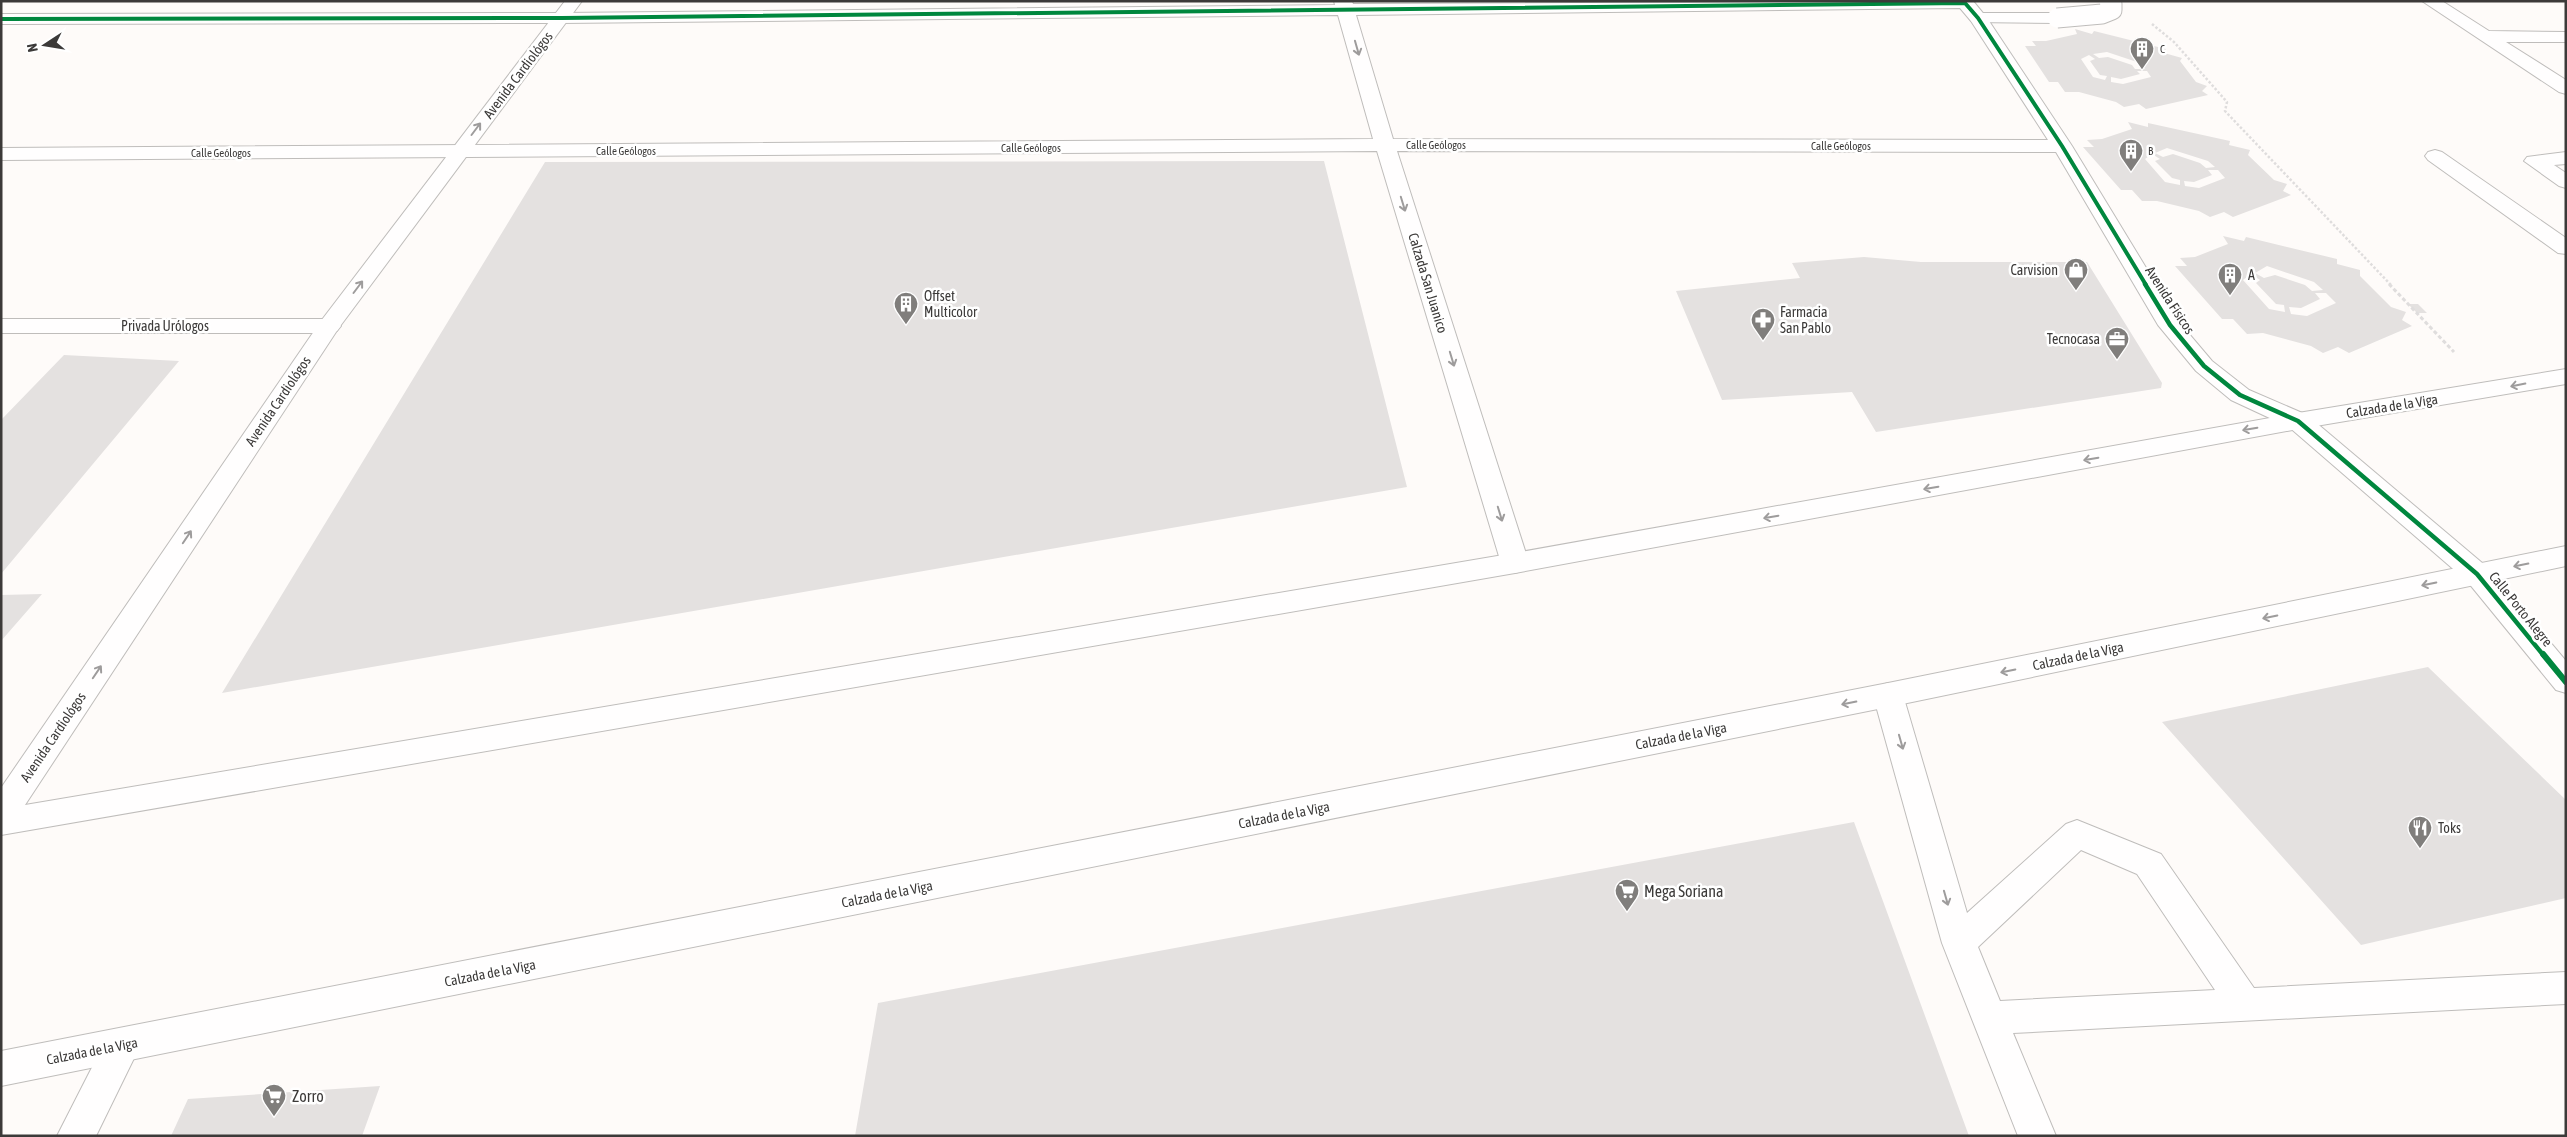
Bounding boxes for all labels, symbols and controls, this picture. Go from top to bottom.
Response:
north arrow [20,20,70,70]
street label: Avenida Cardiológos [480,28,556,122]
building icon: C [2129,36,2155,70]
one-way arrow [1352,40,1362,56]
text: N [24,42,41,53]
place label: C [2160,43,2165,55]
one-way arrow [471,123,482,136]
building icon: B [2118,138,2144,172]
street label: Calle Geólogos [1406,139,1466,151]
street label: Calle Geólogos [1811,140,1871,152]
street label: Calle Geólogos [1001,142,1061,154]
street label: Calle Geólogos [596,145,656,157]
place label: B [2148,145,2154,157]
street label: Calle Geólogos [191,147,251,159]
one-way arrow [1399,195,1409,211]
street label: Calzada San Juanico [1405,231,1451,335]
shop icon: Carvision [2063,257,2089,291]
place label: Carvision [2011,262,2058,278]
building icon: A [2217,262,2243,296]
street label: Avenida Físicos [2142,263,2198,337]
place label: A [2248,267,2255,283]
one-way arrow [353,280,363,294]
place label: Offset Multicolor [924,288,978,320]
building icon: Offset Multicolor [893,291,919,325]
place label: Farmacia San Pablo [1780,304,1831,336]
pharmacy icon: Farmacia San Pablo [1750,307,1776,341]
street label: Privada Urólogos [121,318,209,334]
office icon: Tecnocasa [2104,326,2130,360]
place label: Tecnocasa [2047,331,2100,347]
one-way arrow [1447,351,1457,367]
street label: Avenida Cardiológos [242,353,314,449]
one-way arrow [2510,380,2526,390]
street label: Calzada de la Viga [2345,391,2439,421]
one-way arrow [2243,425,2259,435]
one-way arrow [2083,454,2099,464]
one-way arrow [1923,483,1939,493]
one-way arrow [1496,506,1505,521]
one-way arrow [1763,512,1779,522]
one-way arrow [182,530,192,544]
one-way arrow [2514,561,2530,571]
street label: Calle Porto Alegre [2486,568,2556,650]
one-way arrow [2422,580,2438,589]
one-way arrow [2263,612,2279,622]
street label: Calzada de la Viga [2031,639,2125,673]
one-way arrow [92,665,102,679]
one-way arrow [2001,666,2017,676]
street label: Avenida Cardiológos [17,689,89,785]
one-way arrow [1841,699,1857,708]
street label: Calzada de la Viga [1634,719,1728,753]
one-way arrow [1897,734,1907,750]
street label: Calzada de la Viga [1237,798,1331,832]
restaurant icon: Toks [2407,815,2433,849]
place label: Toks [2438,820,2461,836]
street label: Calzada de la Viga [840,877,934,911]
supermarket icon: Mega Soriana [1614,878,1640,912]
place label: Mega Soriana [1644,882,1723,901]
one-way arrow [1942,890,1952,906]
street label: Calzada de la Viga [443,956,537,990]
street label: Calzada de la Viga [45,1034,139,1068]
supermarket icon: Zorro [261,1083,287,1117]
place label: Zorro [292,1087,324,1105]

